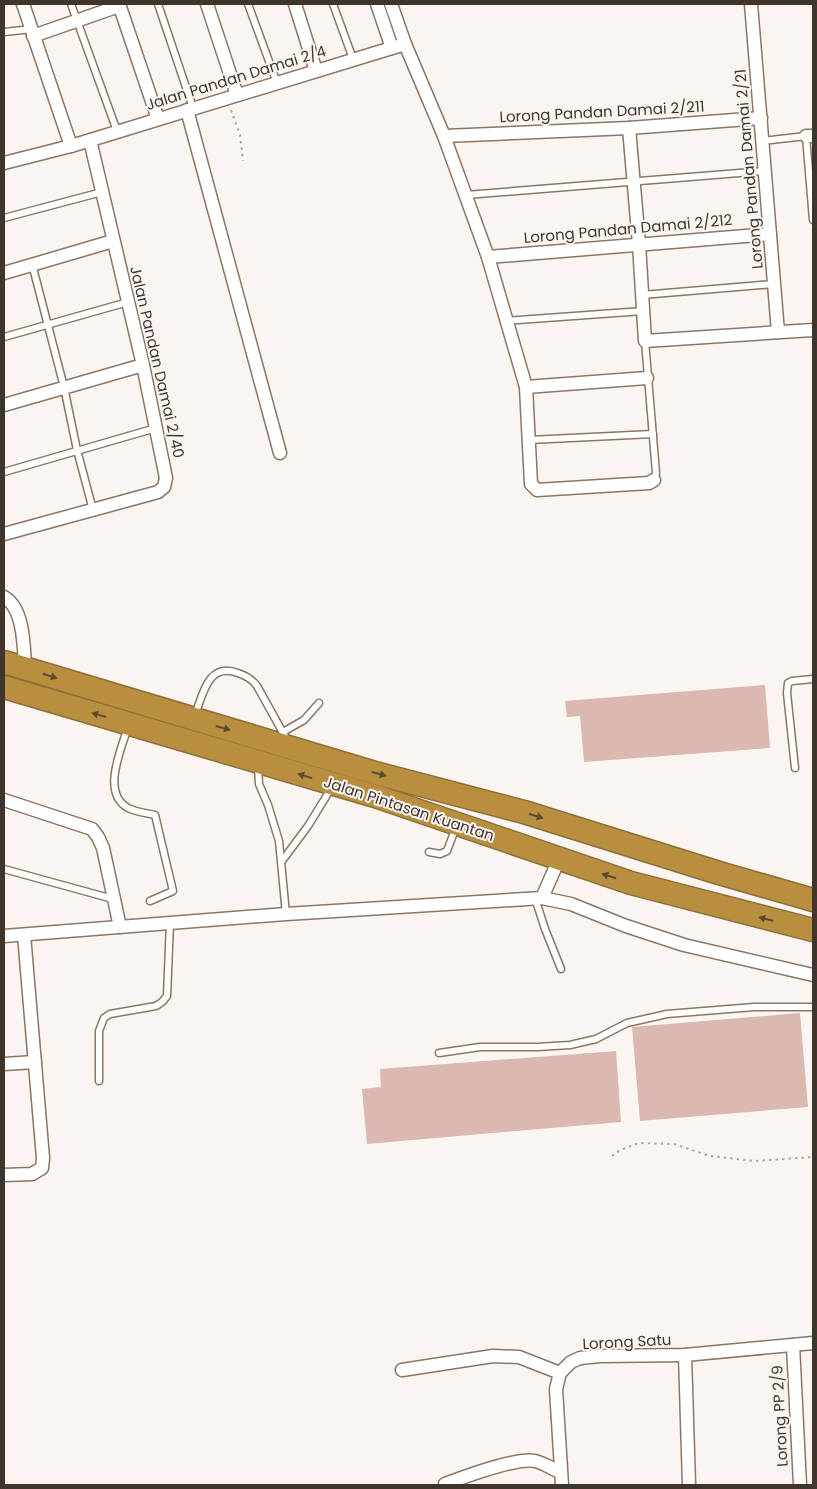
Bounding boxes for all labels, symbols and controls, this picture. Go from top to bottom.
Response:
street label: Jalan Pandan Damai 2/4 [143,40,328,115]
street label: Lorong Pandan Damai 2/21 [729,68,768,270]
street label: Lorong Pandan Damai 2/211 [499,96,705,127]
street label: Lorong Pandan Damai 2/212 [523,209,733,248]
street label: Jalan Pandan Damai 2/40 [125,264,190,460]
one-way arrow [43,672,58,680]
one-way arrow [91,710,106,718]
one-way arrow [215,725,230,733]
one-way arrow [371,770,386,778]
one-way arrow [298,771,313,779]
street label: Jalan Pintasan Kuantan [321,771,497,846]
one-way arrow [528,812,543,820]
one-way arrow [602,871,617,879]
one-way arrow [758,915,773,923]
street label: Lorong Satu [582,1329,672,1354]
street label: Lorong PP 2/9 [766,1365,793,1467]

